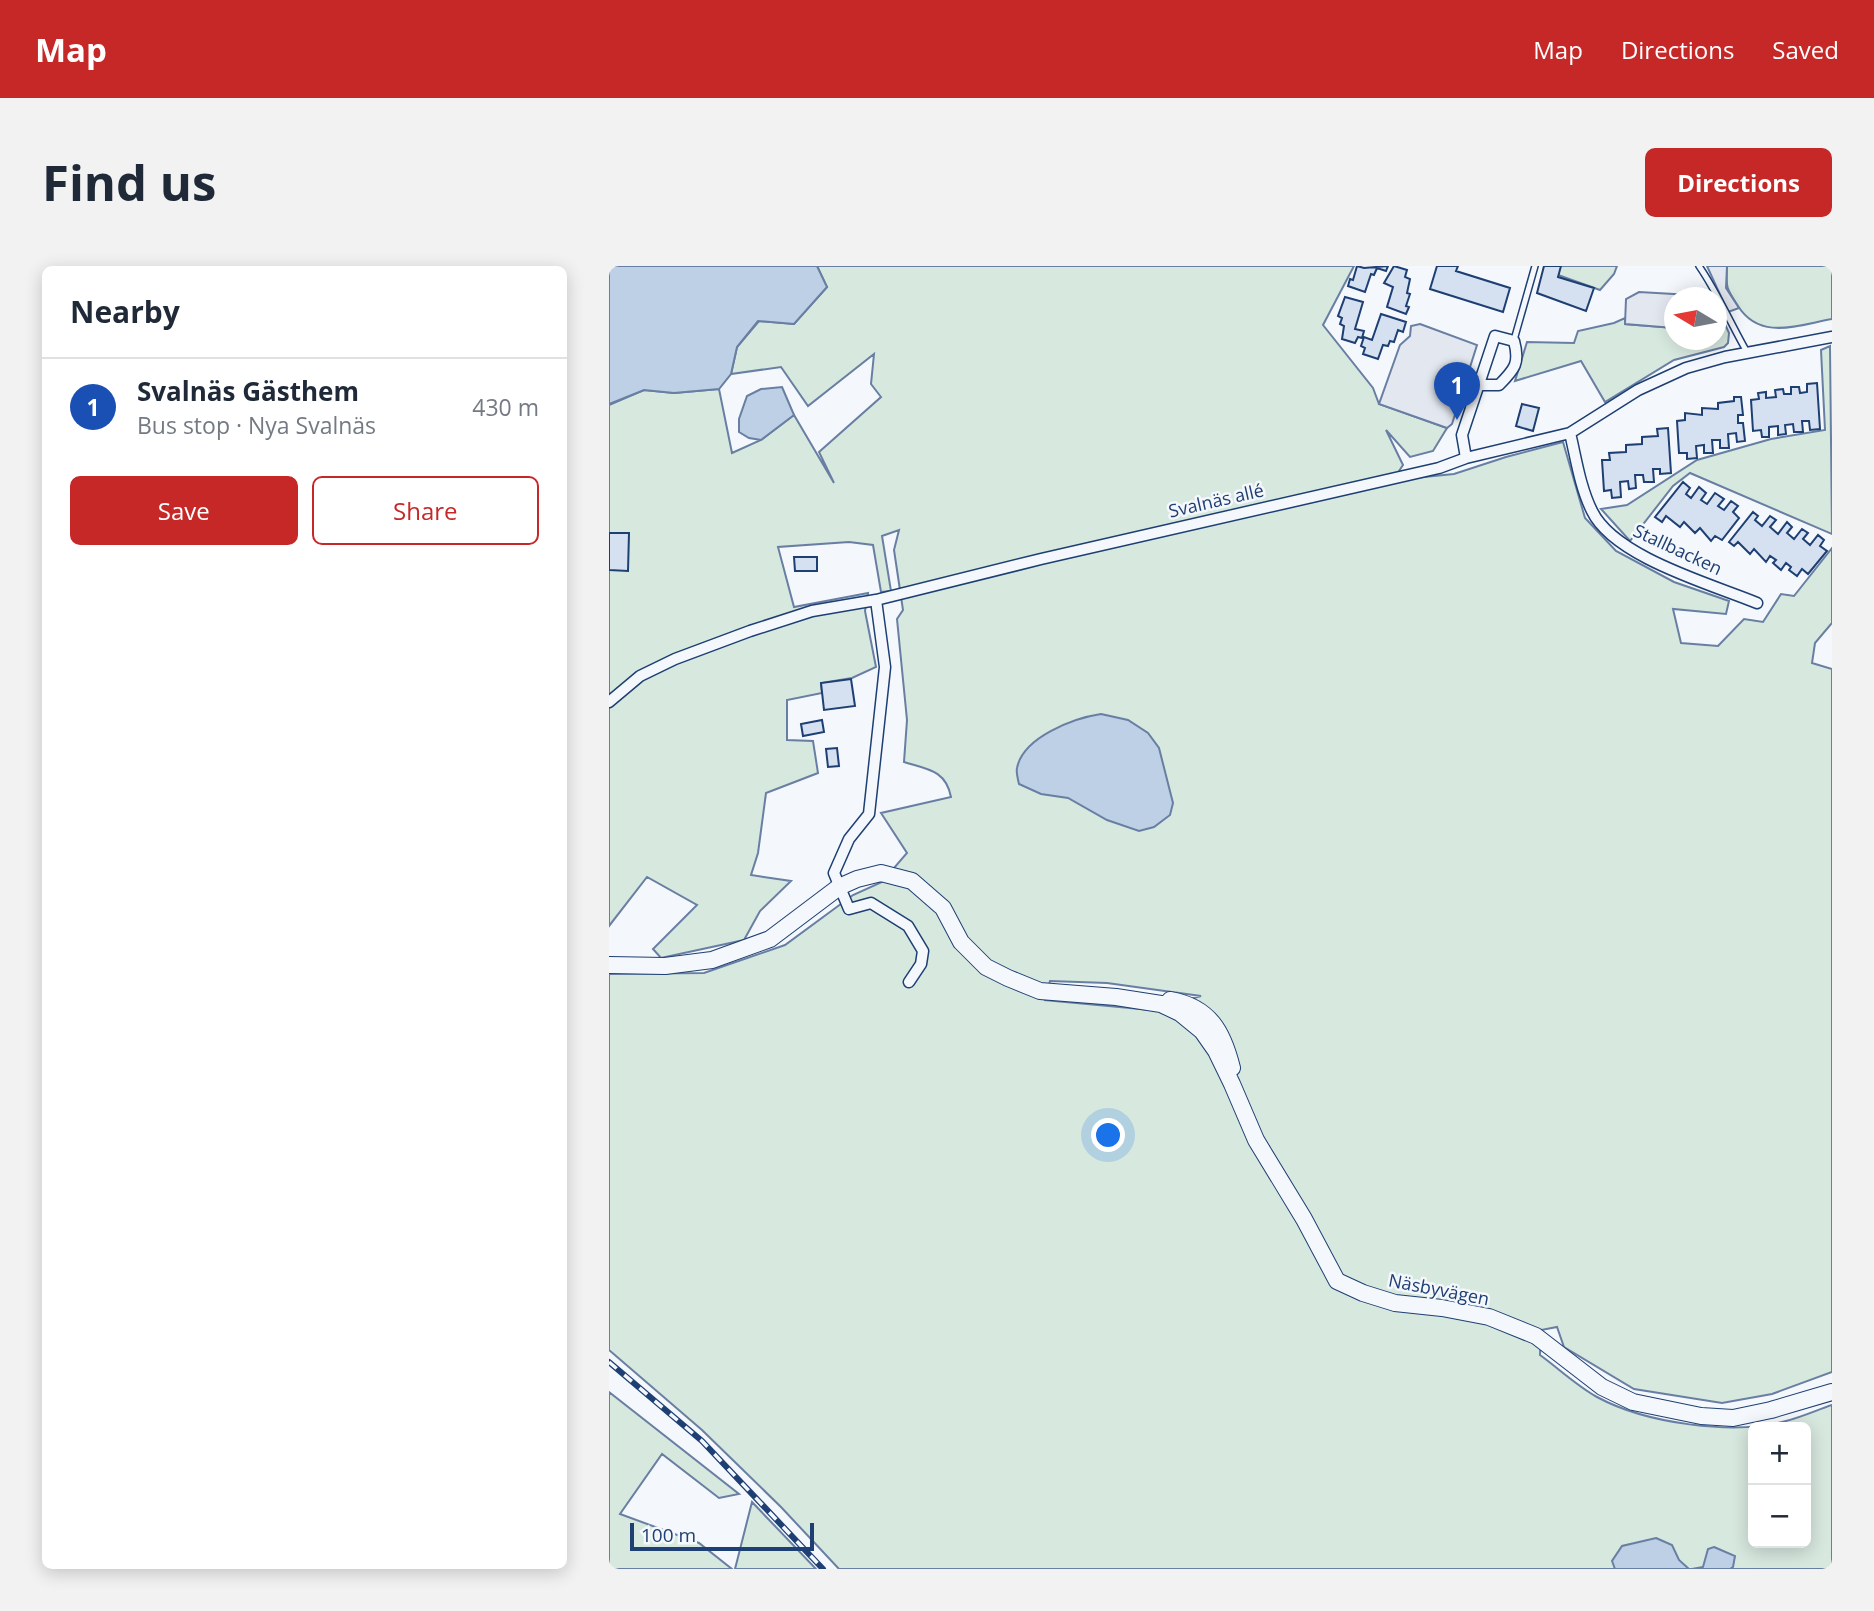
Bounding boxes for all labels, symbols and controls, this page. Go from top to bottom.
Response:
text: Map [35,27,107,72]
text: Map [1533,33,1583,66]
text: Directions [1621,33,1734,66]
text: Saved [1772,33,1839,66]
button: Directions [1645,148,1832,217]
text: Find us [42,149,216,215]
north arrow [1664,287,1727,350]
text: Nearby [70,291,180,332]
pin: 1 [1434,362,1480,420]
text: Svalnäs Gästhem [137,373,359,409]
text: 1 [86,391,100,423]
text: 430 m [472,391,539,423]
text: Bus stop · Nya Svalnäs [137,409,376,441]
button: Save [70,476,298,545]
button: Share [312,476,539,545]
street label: Svalnäs allé [1166,477,1266,523]
street label: Stallbacken [1630,518,1726,580]
your location [1091,1118,1125,1152]
street label: Näsbyvägen [1387,1267,1491,1311]
map controls [1748,1422,1811,1548]
button: + [1748,1422,1811,1485]
button: − [1748,1485,1811,1548]
scale bar [630,1520,814,1552]
text: 100 m [641,1522,696,1548]

